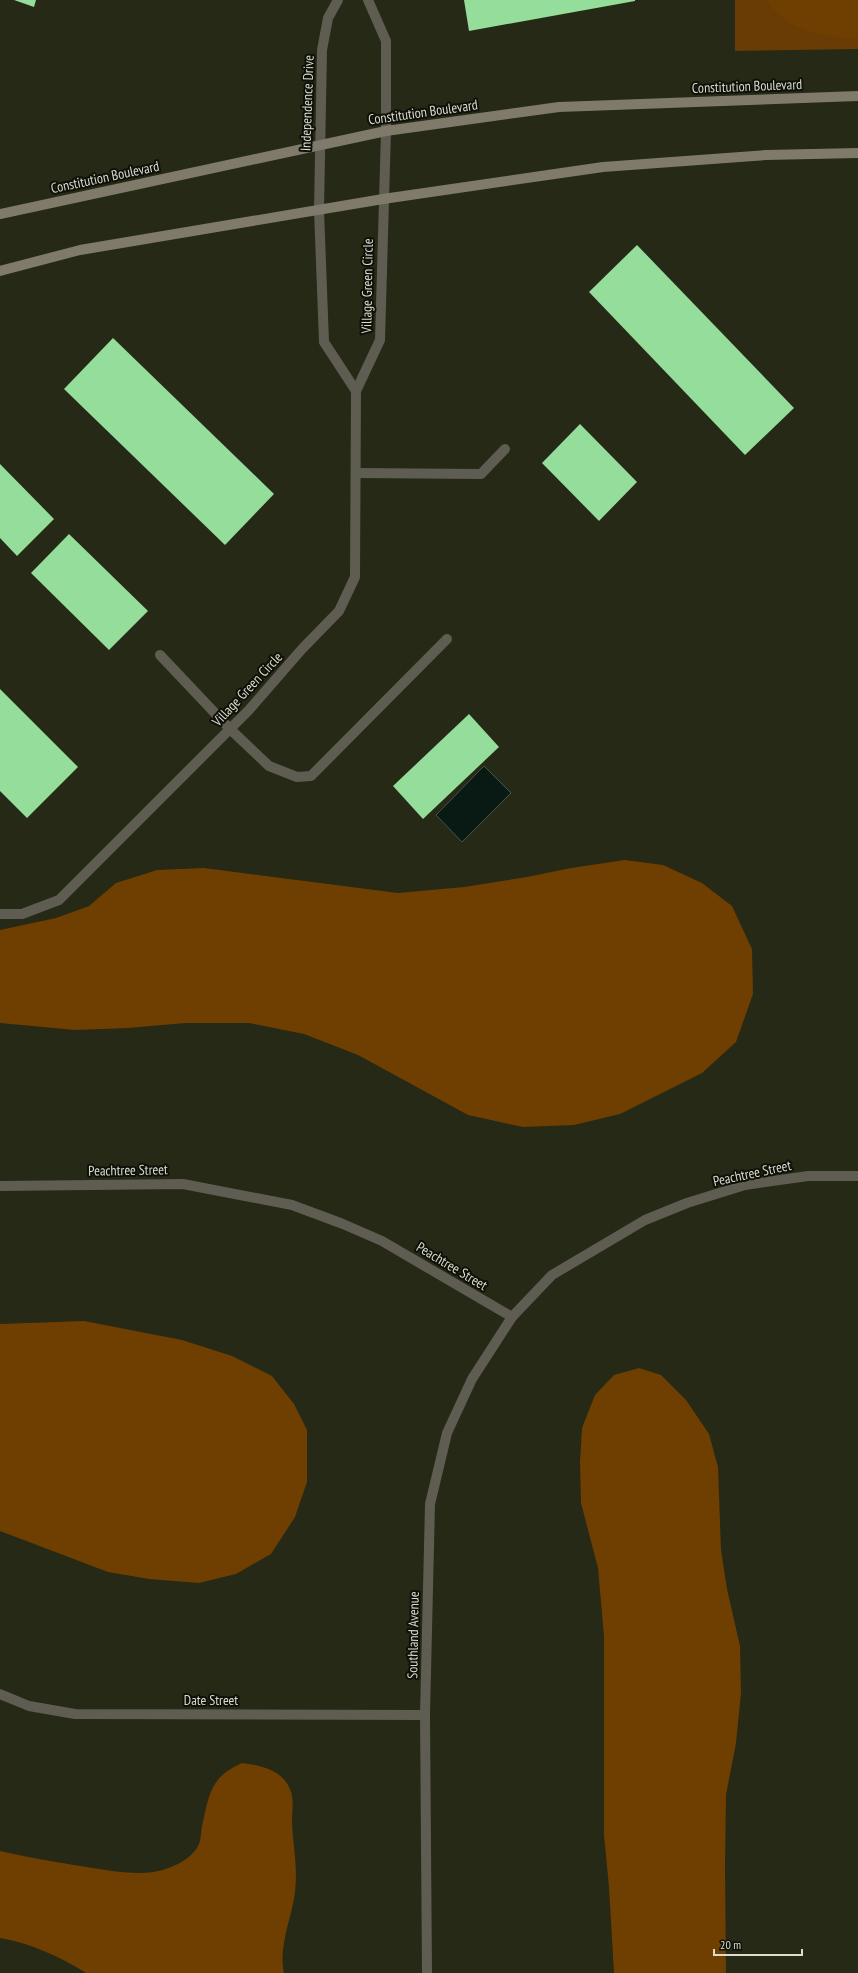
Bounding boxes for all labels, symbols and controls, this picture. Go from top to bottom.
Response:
street label: Independence Drive [296,54,318,151]
street label: Constitution Boulevard [692,75,802,97]
street label: Constitution Boulevard [367,95,479,129]
street label: Constitution Boulevard [49,157,161,197]
street label: Village Green Circle [357,238,377,335]
street label: Village Green Circle [207,648,286,731]
street label: Peachtree Street [711,1156,793,1190]
street label: Peachtree Street [88,1160,168,1180]
street label: Peachtree Street [413,1238,491,1294]
street label: Southland Avenue [403,1591,423,1679]
street label: Date Street [184,1691,238,1709]
scale bar [714,1931,802,1957]
text: 20 m [720,1937,741,1952]

